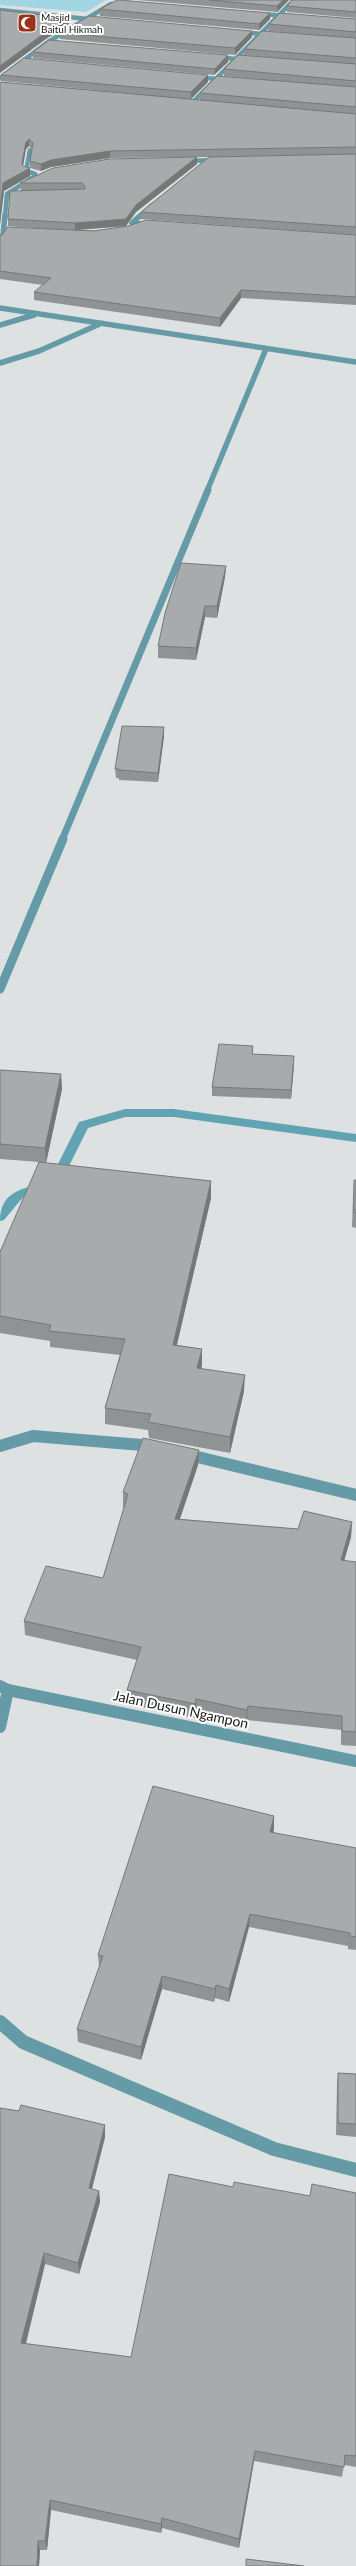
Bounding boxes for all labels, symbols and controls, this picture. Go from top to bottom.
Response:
place label: Masjid Baitul Hikmah [41,11,103,35]
mosque icon: Masjid Baitul Hikmah [16,12,38,34]
street label: Jalan Dusun Ngampon [112,1686,250,1732]

